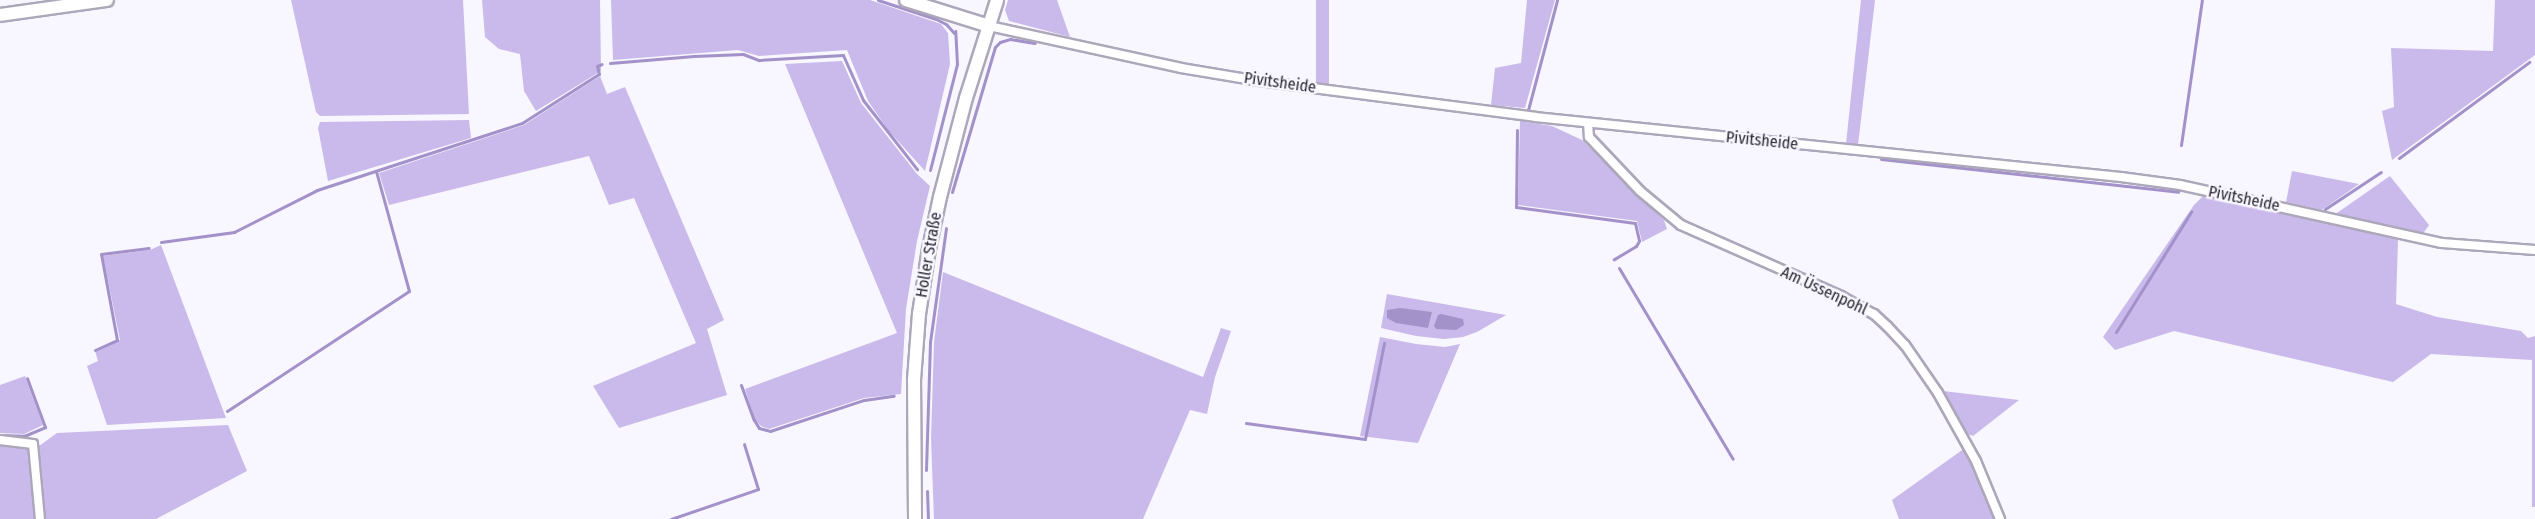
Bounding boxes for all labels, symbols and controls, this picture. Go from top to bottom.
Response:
street label: Pivitsheide [1243,68,1317,98]
street label: Pivitsheide [1725,128,1799,154]
street label: Pivitsheide [2207,182,2281,216]
street label: Holler Straße [912,211,946,299]
street label: Am Üssenpohl [1778,263,1870,319]

